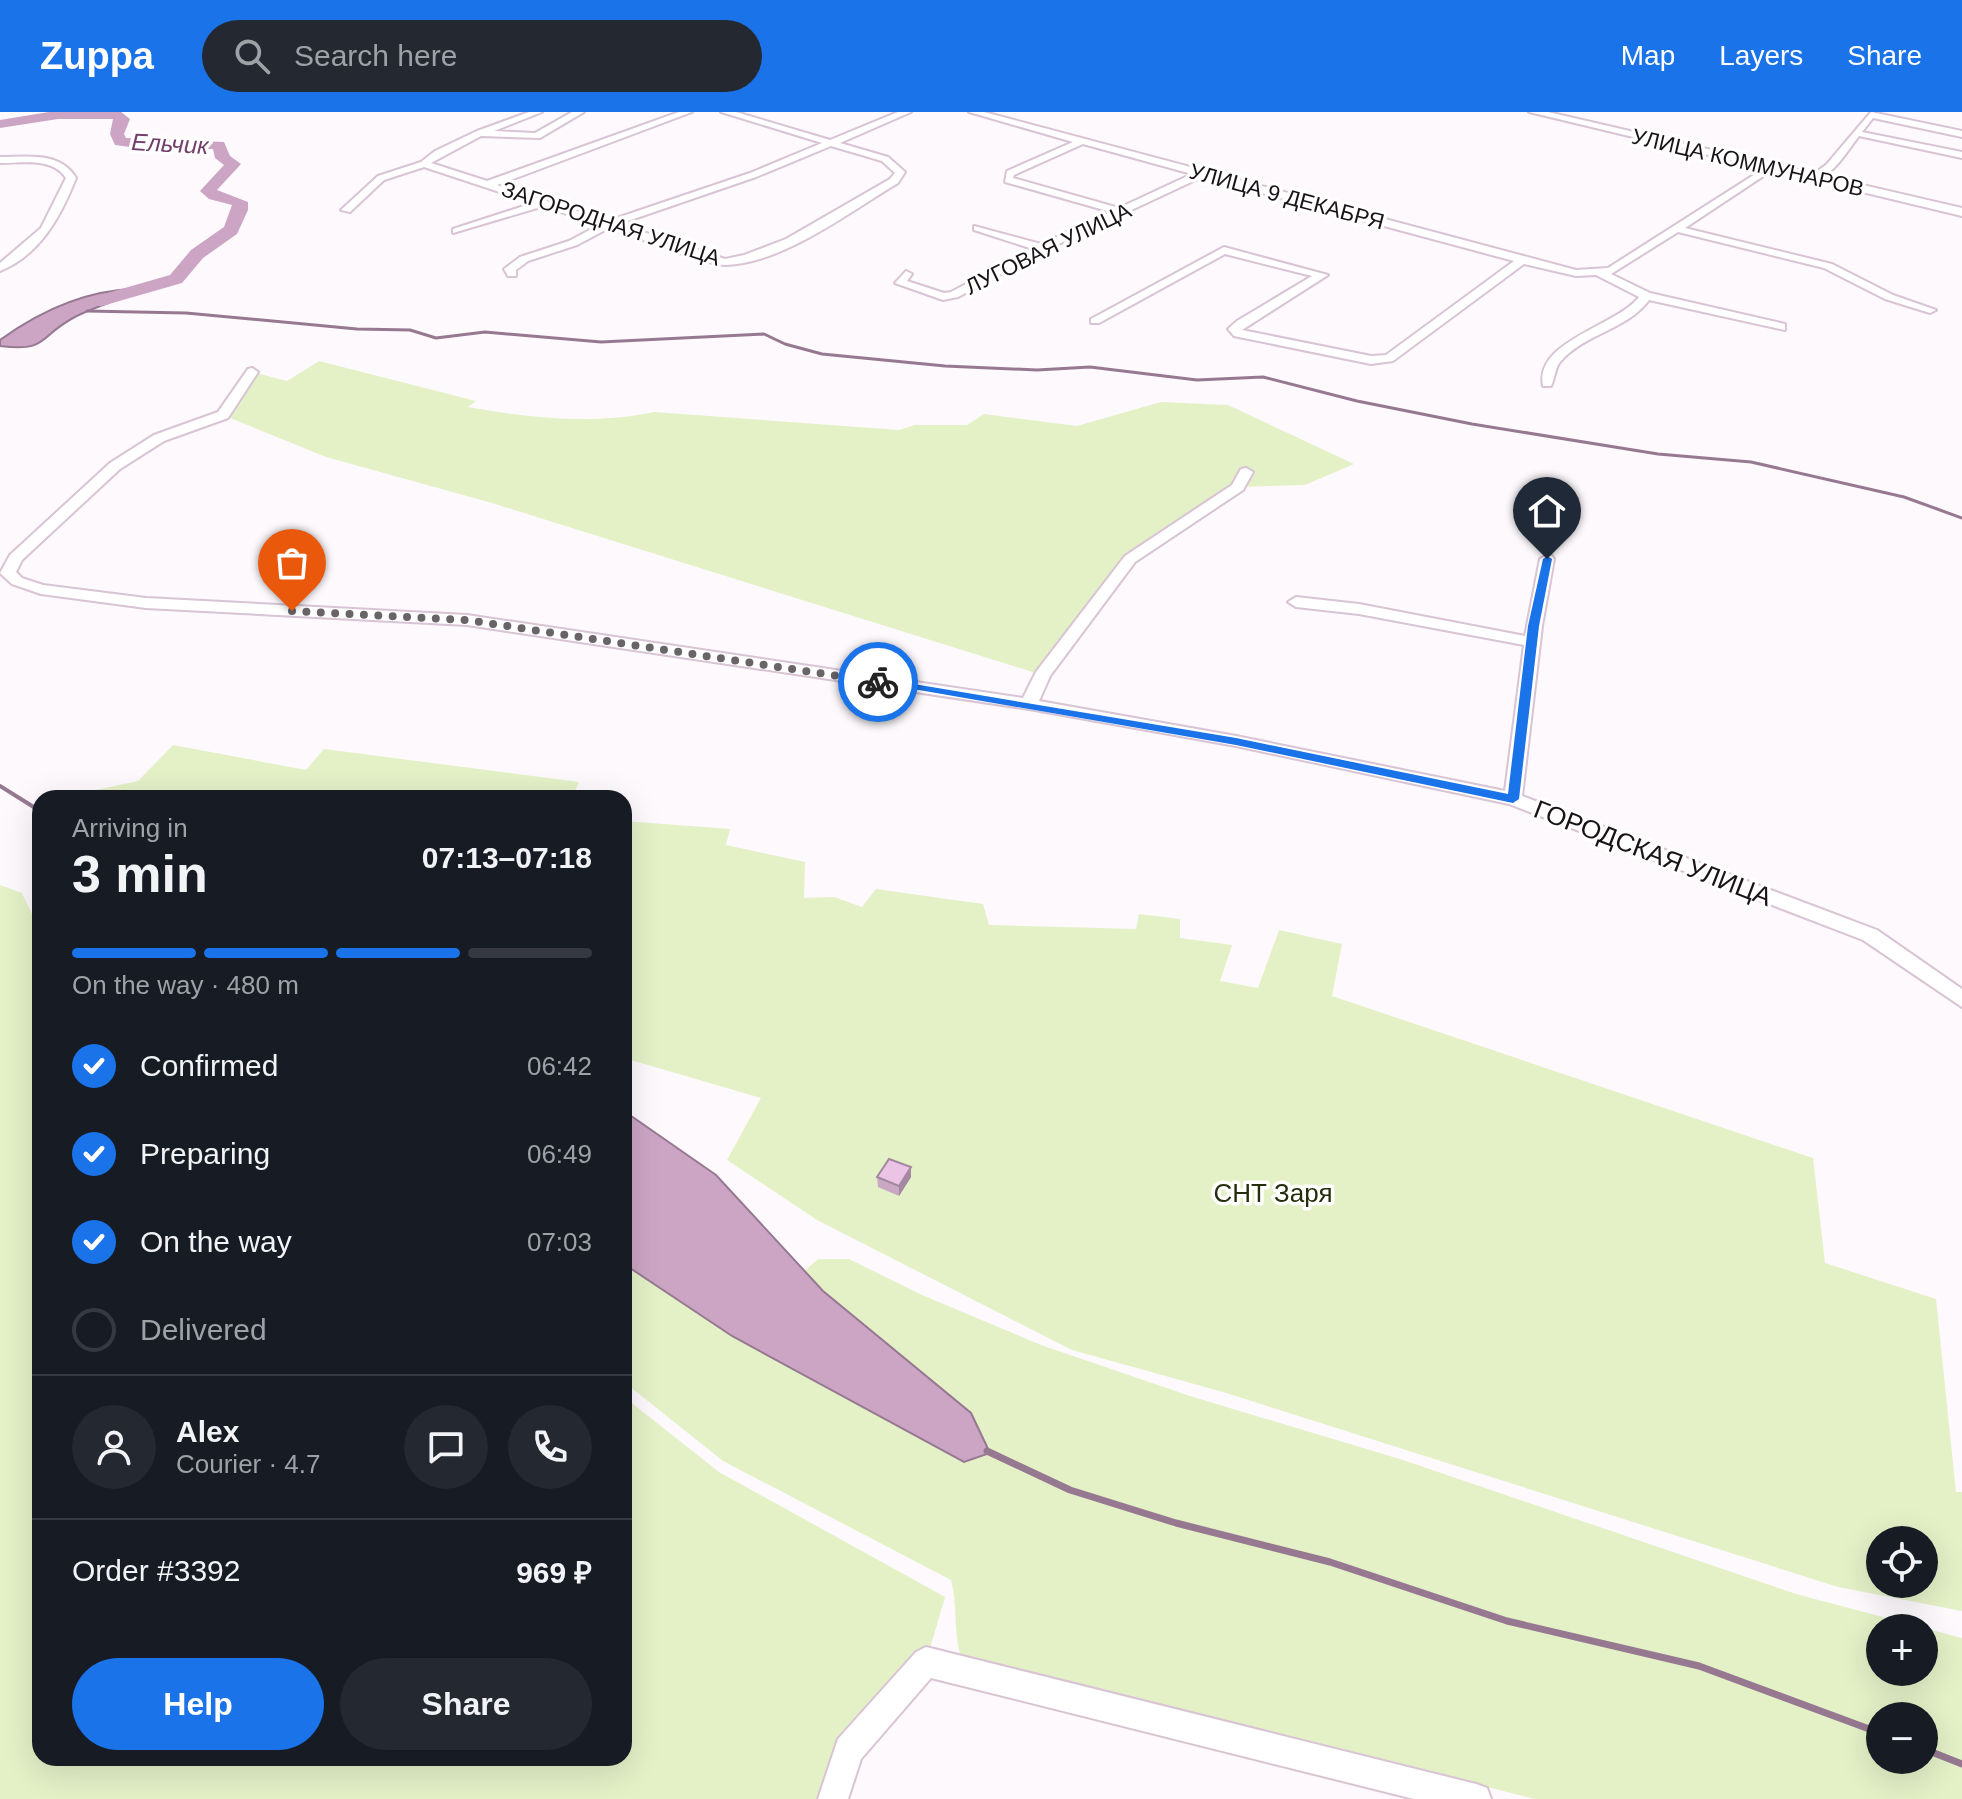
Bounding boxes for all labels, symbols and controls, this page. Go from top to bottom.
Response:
search box [202,20,762,92]
icon: search [230,34,274,78]
text: Zuppa [40,35,154,77]
text: Search here [294,39,457,72]
text: Map [1621,40,1675,71]
text: Layers [1719,40,1803,71]
text: Share [1847,40,1922,71]
street label: УЛИЦА КОММУНАРОВ [1629,124,1866,201]
water label: Ельчик [131,128,211,159]
street label: УЛИЦА 9 ДЕКАБРЯ [1187,158,1387,235]
street label: ЗАГОРОДНАЯ УЛИЦА [498,176,724,271]
street label: ЛУГОВАЯ УЛИЦА [961,197,1135,299]
pin [1513,477,1581,559]
icon: home [1525,489,1569,533]
pin [258,529,326,611]
icon: bag [270,541,314,585]
courier [838,642,918,722]
icon: bike [856,660,900,704]
street label: ГОРОДСКАЯ УЛИЦА [1530,794,1777,912]
text: Arriving in [72,813,188,843]
text: 07:13–07:18 [422,841,592,874]
text: 3 min [72,845,208,903]
text: On the way · 480 m [72,970,299,1000]
icon: check [72,1044,116,1088]
text: Confirmed [140,1049,278,1082]
text: 06:42 [527,1051,592,1081]
icon: check [72,1132,116,1176]
text: Preparing [140,1137,270,1170]
text: 06:49 [527,1139,592,1169]
park label: СНТ Заря [1213,1178,1333,1208]
icon: check [72,1220,116,1264]
text: On the way [140,1225,292,1258]
text: 07:03 [527,1227,592,1257]
text: Delivered [140,1313,267,1346]
button: person [72,1405,156,1489]
button: chat [404,1405,488,1489]
button: phone [508,1405,592,1489]
text: Alex [176,1415,239,1448]
text: Courier · 4.7 [176,1449,321,1479]
map controls [1866,1526,1938,1774]
button: locate [1866,1526,1938,1598]
text: Order #3392 [72,1554,240,1587]
text: 969 ₽ [516,1556,592,1589]
button: + [1866,1614,1938,1686]
button: Help [72,1658,324,1750]
button: Share [340,1658,592,1750]
button: − [1866,1702,1938,1774]

